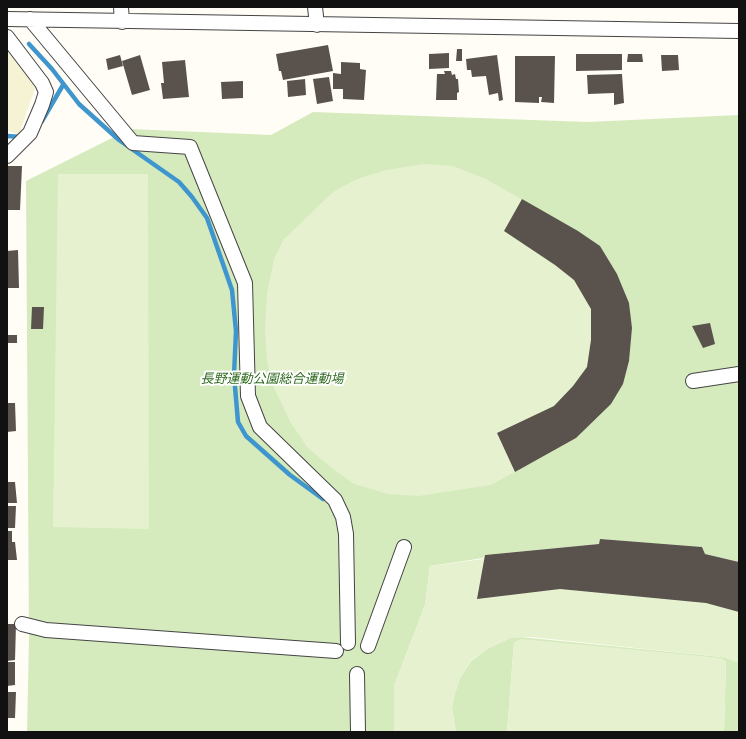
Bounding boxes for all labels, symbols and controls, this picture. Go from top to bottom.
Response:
park label: 長野運動公園総合運動場 [201,372,343,388]

